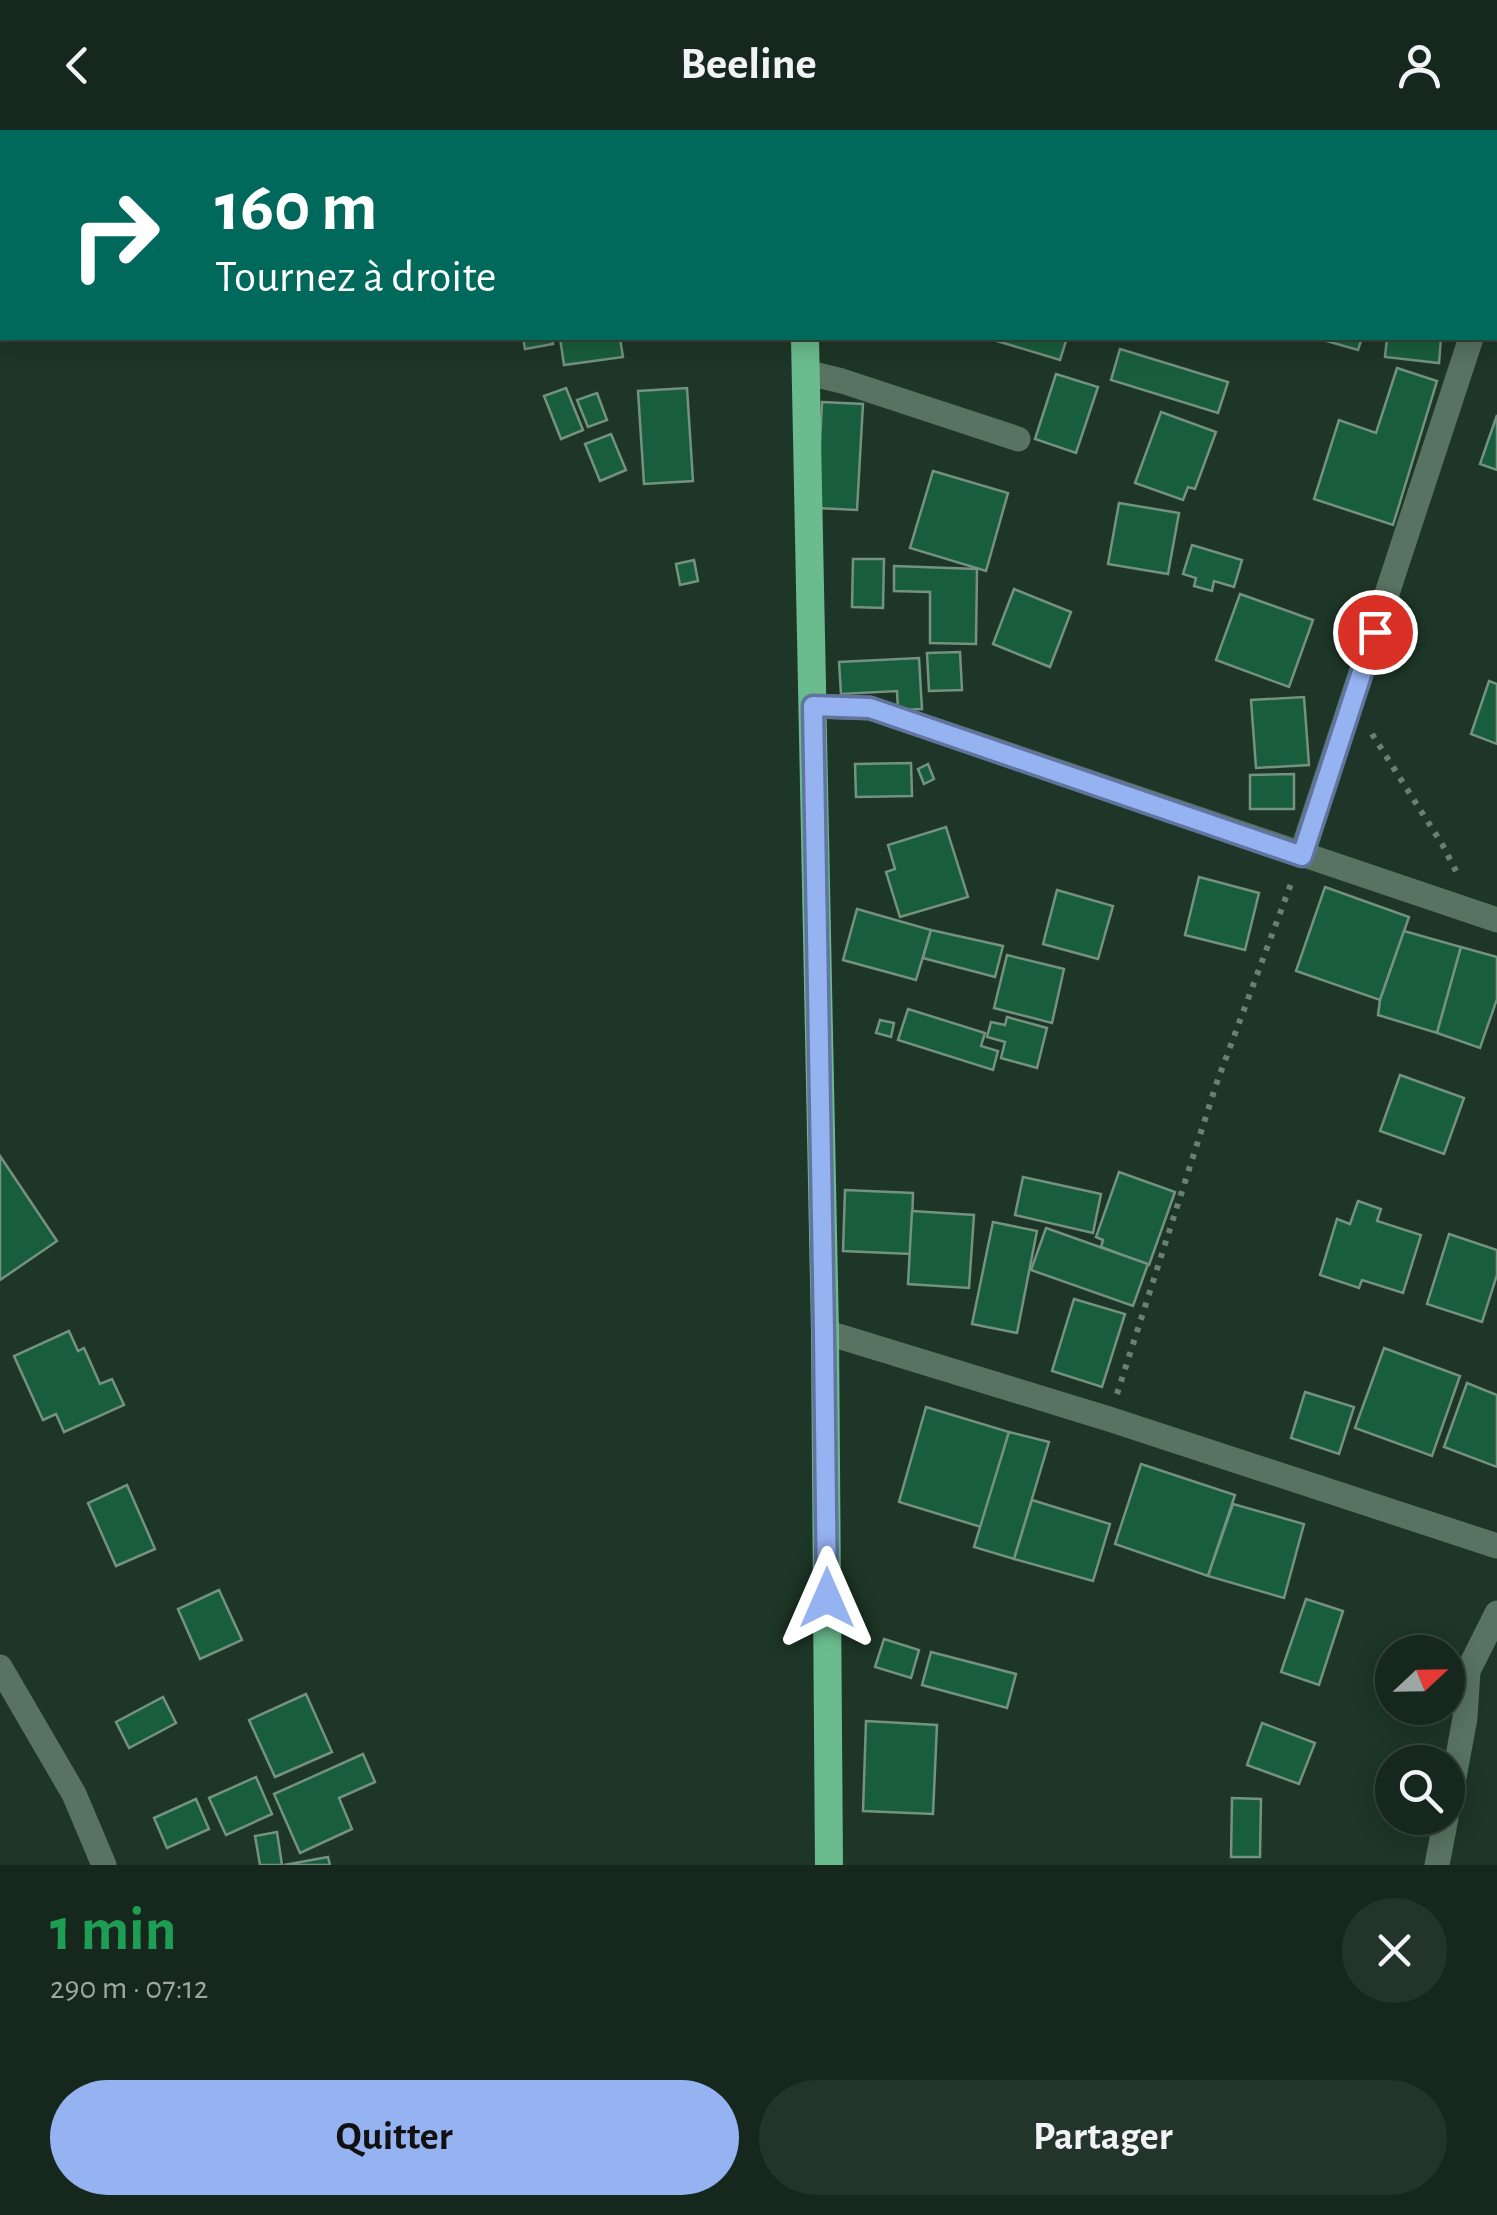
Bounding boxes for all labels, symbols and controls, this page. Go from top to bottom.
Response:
icon: back [50,38,105,93]
icon: person [1392,38,1447,93]
text: Beeline [680,42,817,87]
icon: right [50,170,180,300]
text: 160 m [215,173,378,243]
text: Tournez à droite [215,255,497,300]
pin [1333,590,1418,675]
icon: arrive [1348,605,1403,660]
position arrow [775,1546,879,1650]
north arrow [1375,1635,1465,1725]
map controls [1375,1635,1465,1835]
button: search [1375,1745,1465,1835]
button: close [1342,1898,1447,2003]
text: 1 min [50,1901,176,1961]
text: 290 m · 07:12 [50,1972,208,2004]
button: Quitter [50,2080,739,2195]
button: Partager [759,2080,1447,2195]

